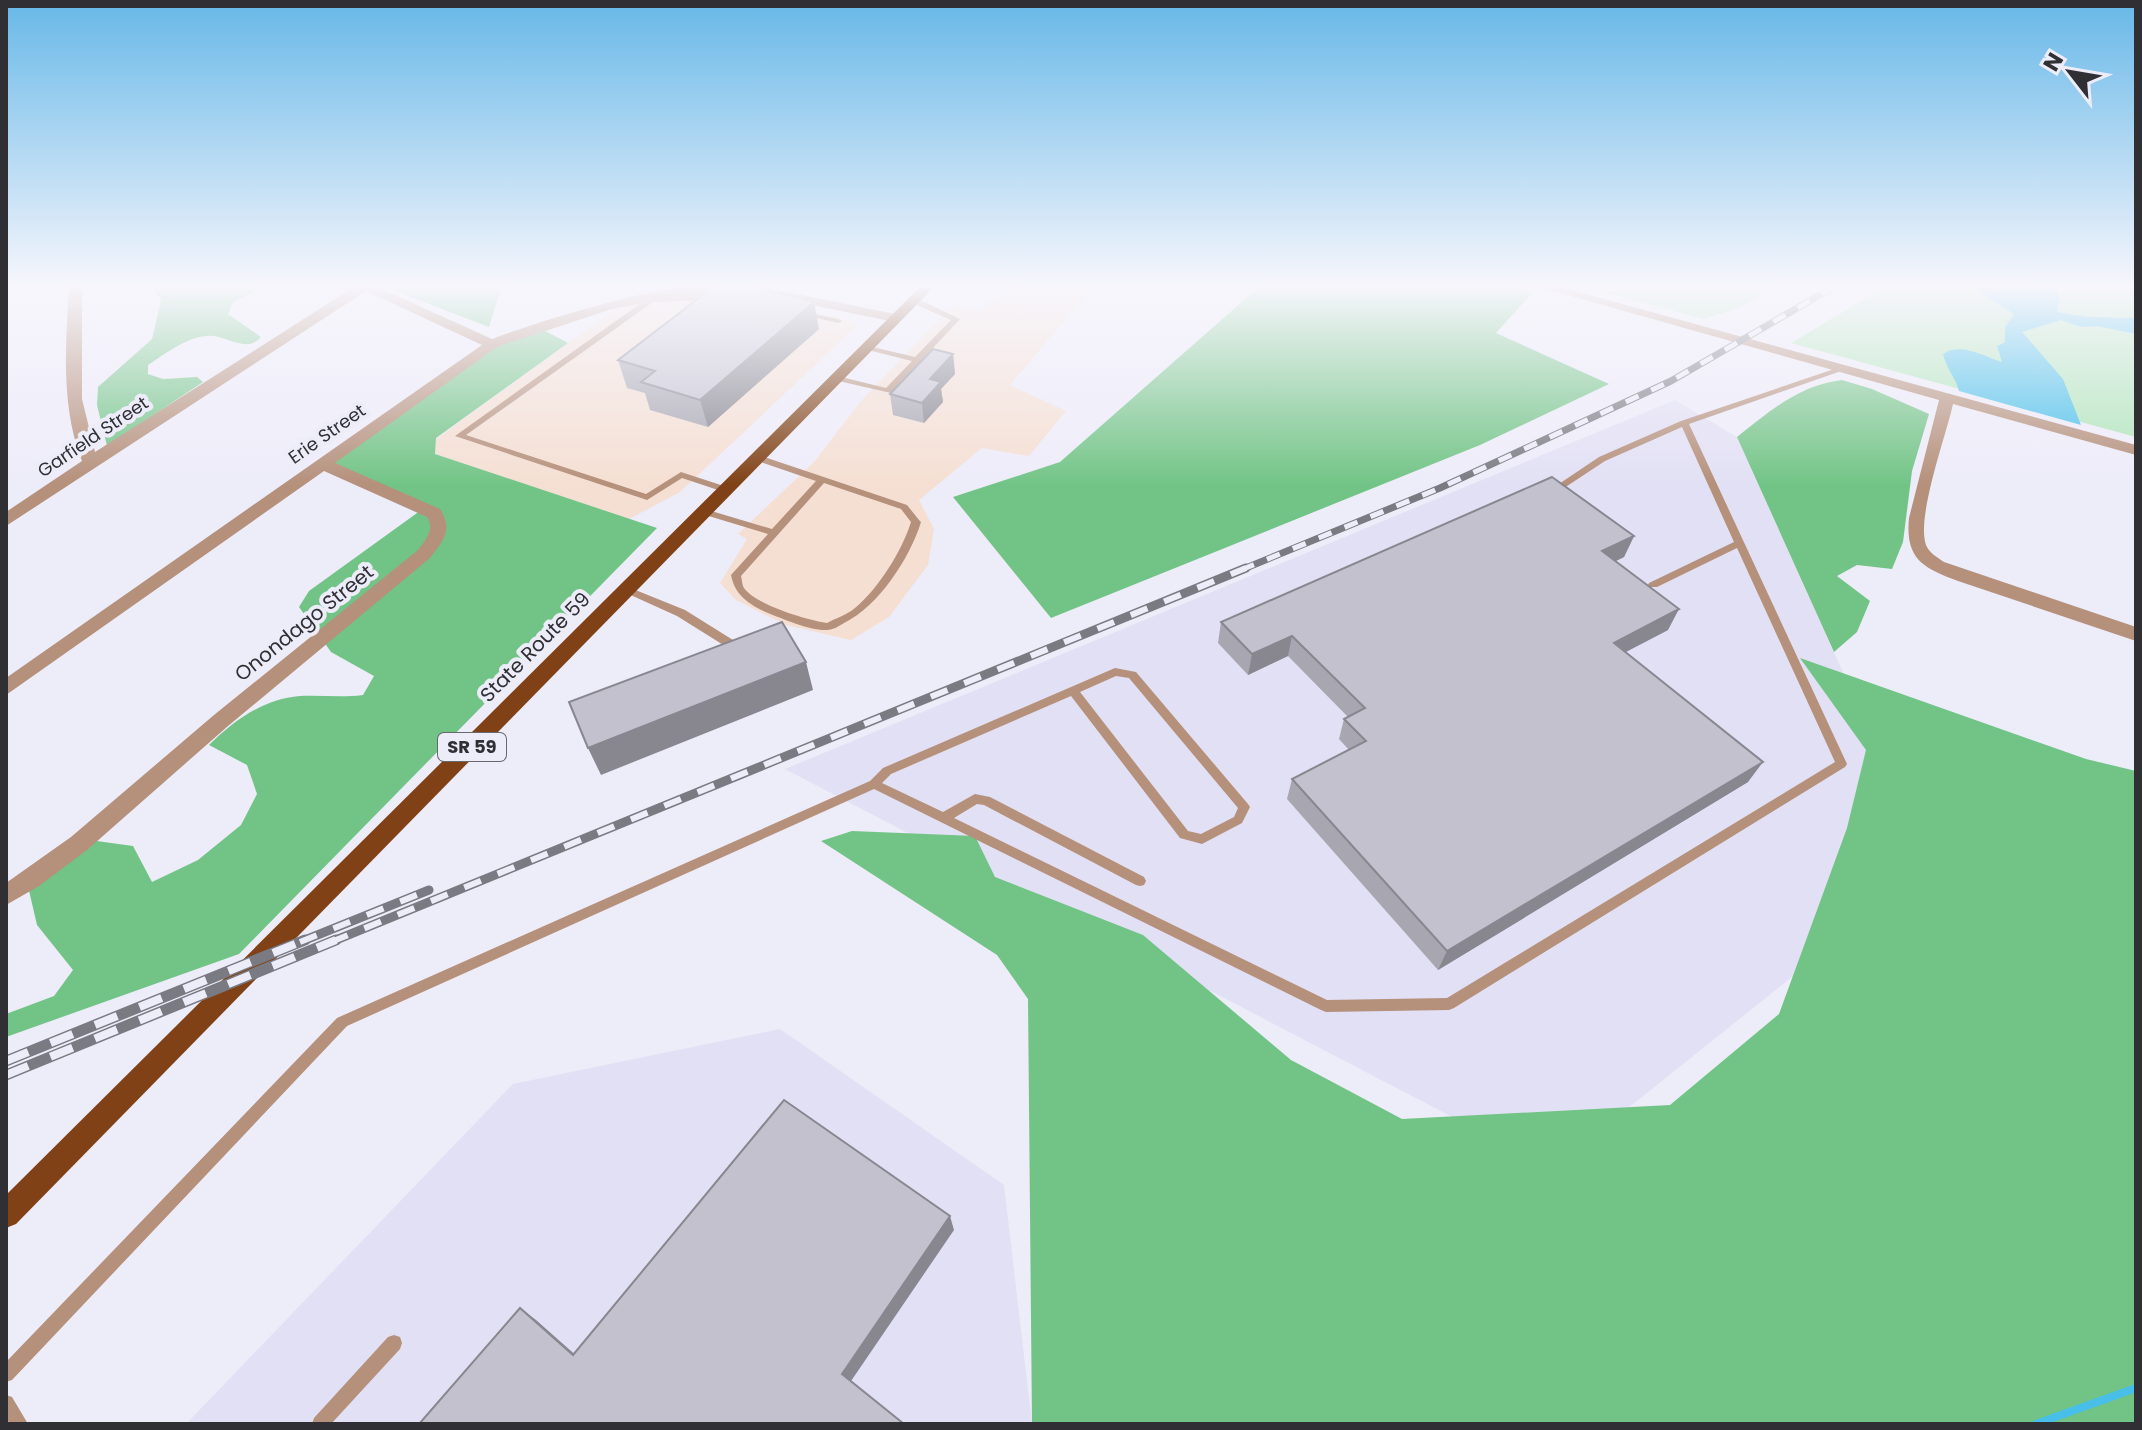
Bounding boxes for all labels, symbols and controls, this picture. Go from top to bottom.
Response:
north arrow [2030,32,2110,112]
text: N [2036,47,2071,77]
street label: Garfield Street [32,390,153,483]
street label: Erie Street [283,398,370,469]
street label: Onondago Street [229,558,379,688]
street label: State Route 59 [474,586,596,708]
road number: SR 59 [438,733,506,761]

